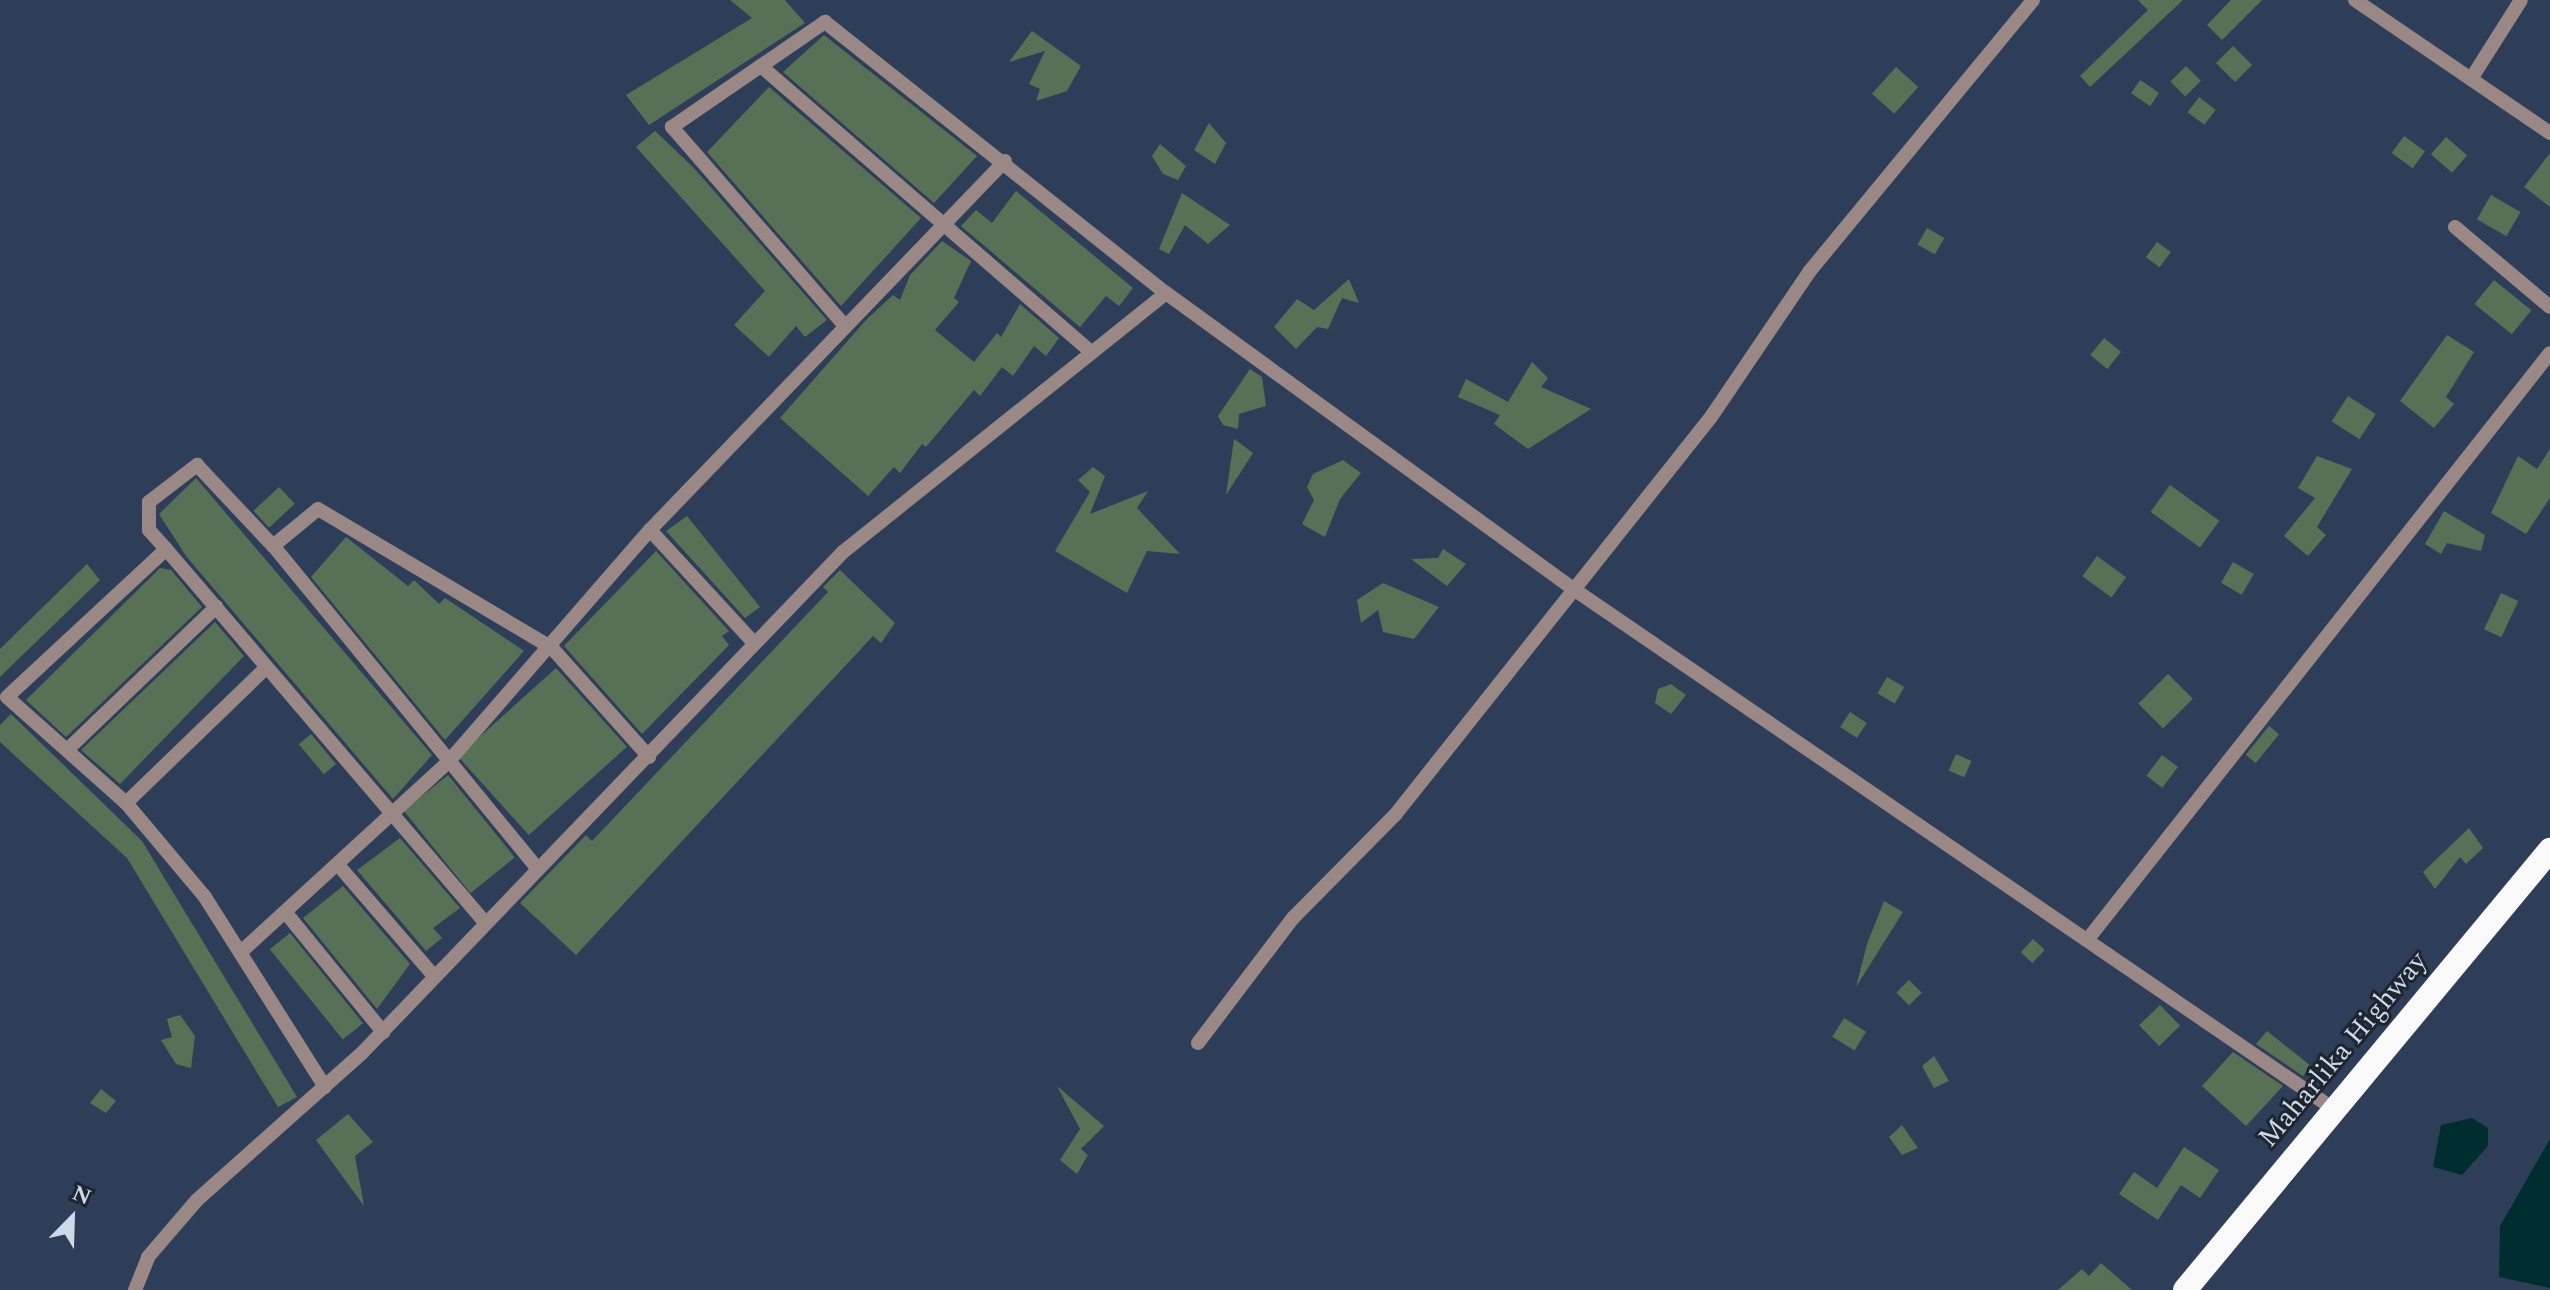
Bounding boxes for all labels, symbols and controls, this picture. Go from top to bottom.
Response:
street label: Maharlika Highway [2251,945,2435,1155]
text: N [67,1177,96,1214]
north arrow [32,1178,112,1258]

